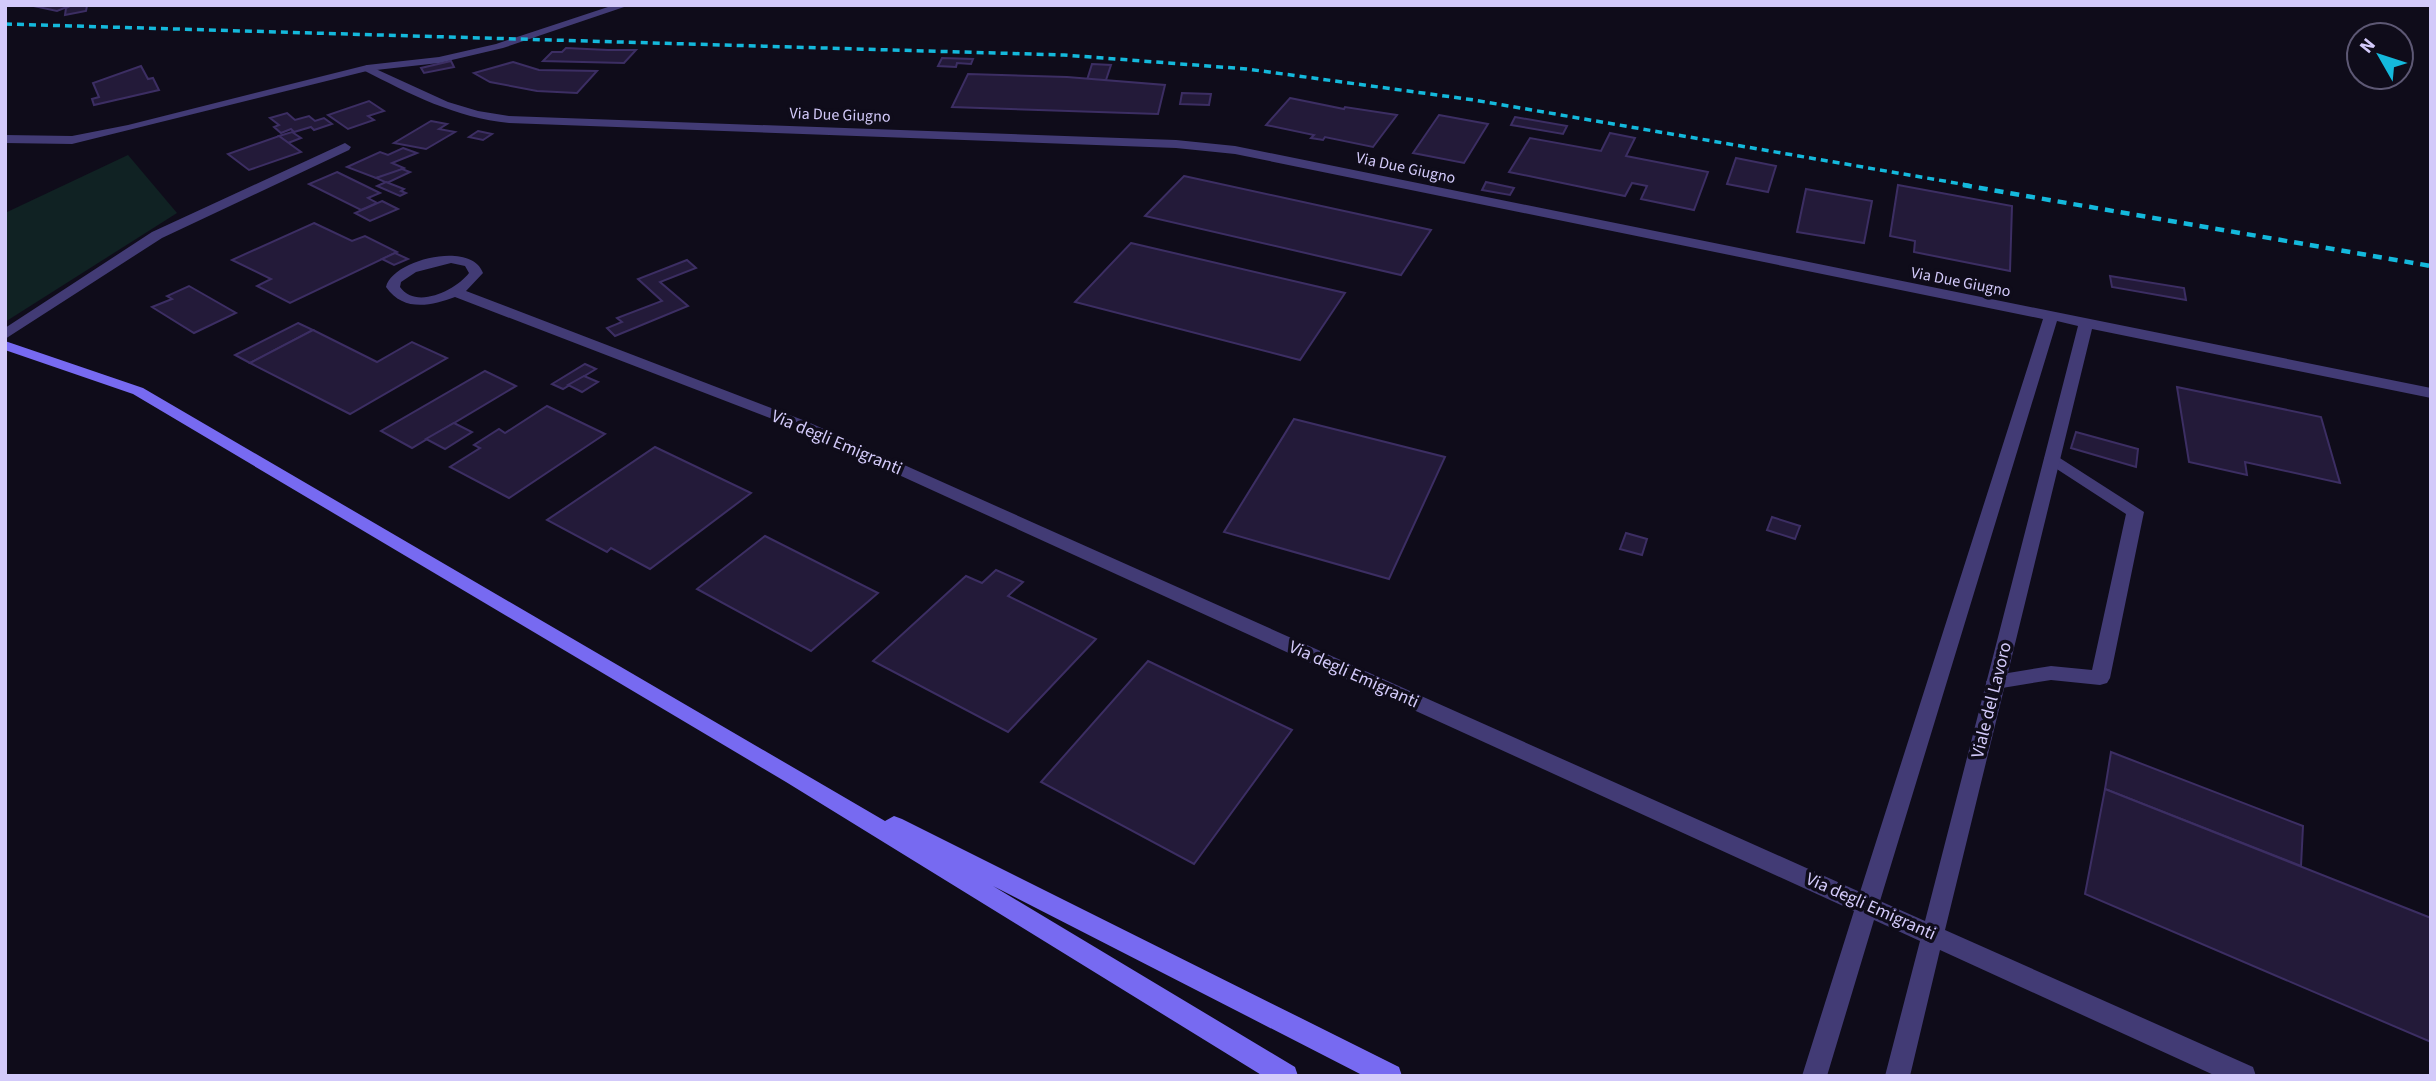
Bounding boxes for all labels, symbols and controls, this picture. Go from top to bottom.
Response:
north arrow [2345,21,2415,91]
text: N [2353,33,2382,60]
street label: Via Due Giugno [789,102,891,128]
street label: Via Due Giugno [1354,147,1458,189]
street label: Via Due Giugno [1909,262,2013,302]
street label: Via degli Emigranti [767,404,906,481]
street label: Via degli Emigranti [1285,635,1423,714]
street label: Viale del Lavoro [1965,639,2018,761]
street label: Via degli Emigranti [1802,867,1940,946]

